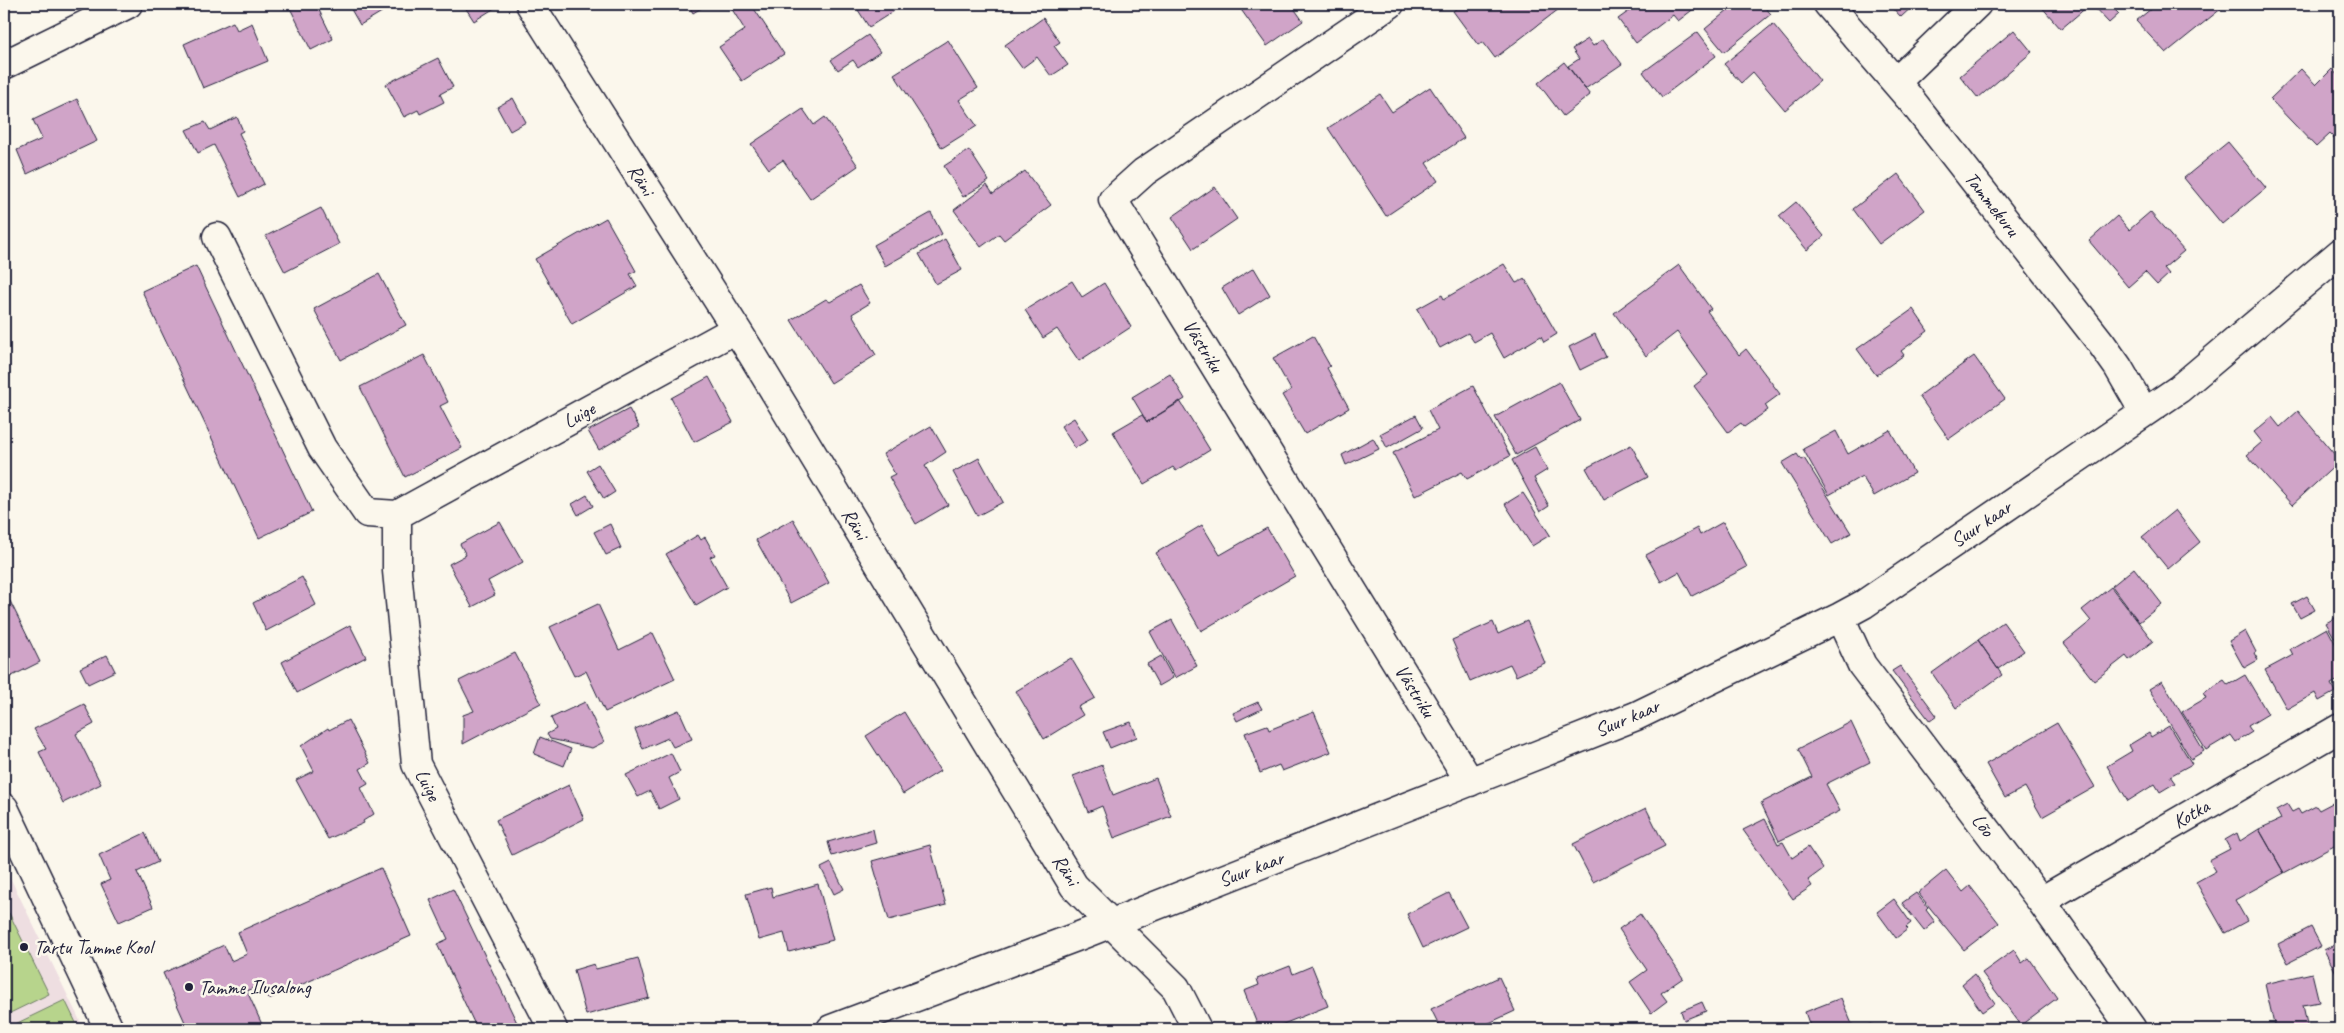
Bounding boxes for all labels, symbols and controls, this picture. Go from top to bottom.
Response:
street label: Räni [622,160,661,202]
street label: Tammekuru [1959,167,2026,243]
street label: Västriku [1177,315,1230,378]
street label: Luige [559,395,601,434]
street label: Suur kaar [1946,494,2017,553]
street label: Räni [836,504,875,546]
street label: Västriku [1389,660,1442,723]
street label: Suur kaar [1591,693,1665,743]
street label: Luige [409,765,447,806]
street label: Kotka [2168,793,2215,834]
street label: Lõo [1966,808,2000,842]
street label: Suur kaar [1215,845,1289,893]
street label: Räni [1047,850,1086,892]
place label: Tartu Tamme Kool [34,935,156,960]
marker: Tartu Tamme Kool [18,941,30,953]
place label: Tamme Ilusalong [199,975,312,1000]
marker: Tamme Ilusalong [183,981,195,993]

